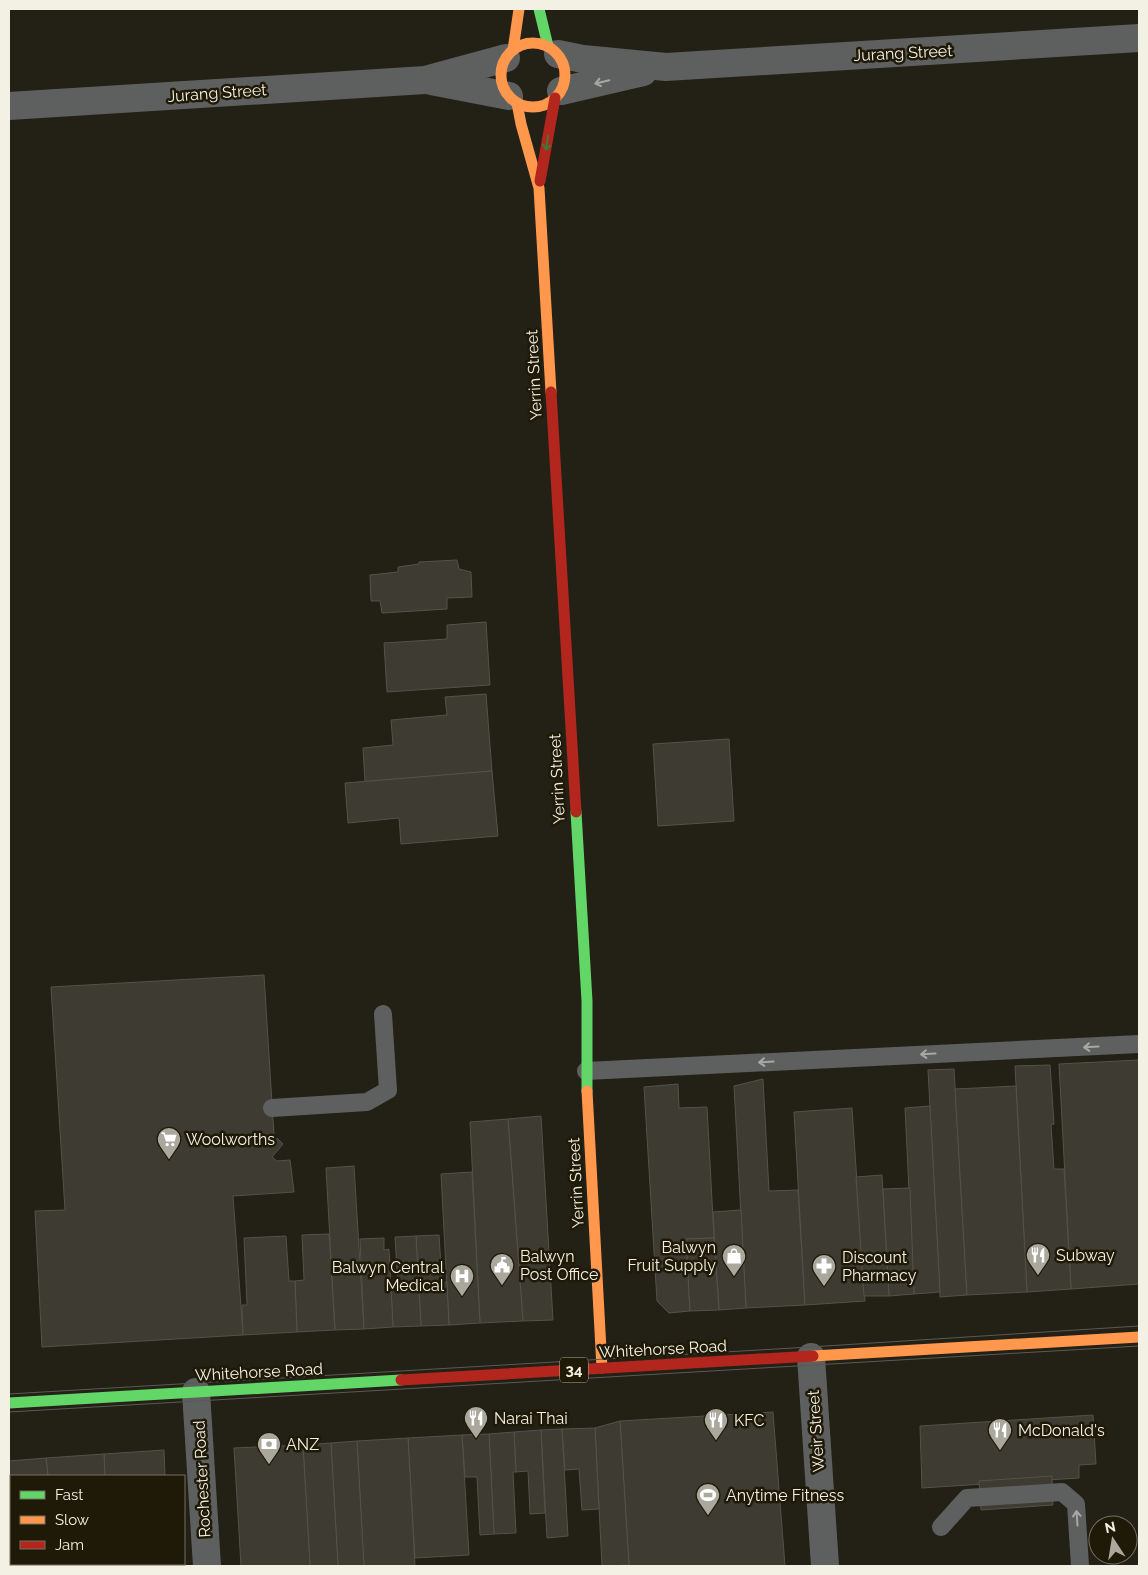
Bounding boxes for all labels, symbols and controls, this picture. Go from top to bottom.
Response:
street label: Jurang Street [853,41,954,65]
one-way arrow [594,78,610,87]
street label: Jurang Street [167,80,268,106]
one-way arrow [541,134,551,150]
street label: Yerrin Street [522,329,546,421]
street label: Yerrin Street [545,733,569,825]
one-way arrow [1083,1042,1099,1051]
one-way arrow [920,1050,936,1059]
one-way arrow [758,1057,774,1067]
supermarket icon: Woolworths [156,1126,182,1160]
place label: Woolworths [186,1130,275,1149]
street label: Yerrin Street [564,1137,588,1229]
place label: Balwyn Fruit Supply [627,1238,716,1275]
restaurant icon: Subway [1025,1242,1051,1276]
shop icon: Balwyn Fruit Supply [721,1243,747,1277]
place label: Subway [1056,1246,1115,1265]
place label: Balwyn Post Office [520,1247,598,1284]
place label: Discount Pharmacy [842,1248,917,1285]
public building icon: Balwyn Post Office [489,1252,515,1286]
pharmacy icon: Discount Pharmacy [811,1253,837,1287]
place label: Balwyn Central Medical [332,1258,445,1295]
hospital icon: Balwyn Central Medical [449,1263,475,1297]
street label: Whitehorse Road [598,1336,728,1362]
road number: 34 [560,1358,588,1382]
street label: Whitehorse Road [194,1359,324,1385]
street label: Weir Street [804,1389,828,1473]
restaurant icon: Narai Thai [463,1405,489,1439]
restaurant icon: KFC [703,1407,729,1441]
place label: Narai Thai [494,1409,568,1428]
place label: KFC [734,1411,764,1430]
restaurant icon: McDonald's [987,1417,1013,1451]
street label: Rochester Road [189,1420,215,1538]
place label: McDonald's [1018,1421,1105,1440]
bank icon: ANZ [256,1431,282,1465]
place label: ANZ [286,1435,319,1454]
legend [10,1475,185,1565]
sports icon: Anytime Fitness [695,1482,721,1516]
text: Fast [55,1486,83,1504]
place label: Anytime Fitness [726,1486,844,1505]
one-way arrow [1072,1510,1081,1526]
text: Slow [55,1511,89,1529]
north arrow [1088,1515,1138,1565]
text: N [1103,1518,1117,1536]
text: Jam [55,1536,84,1554]

